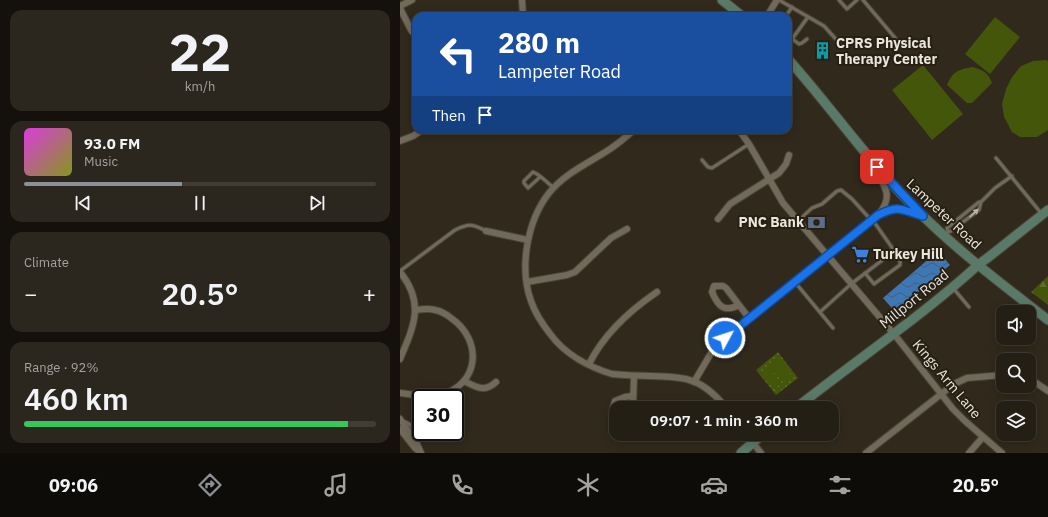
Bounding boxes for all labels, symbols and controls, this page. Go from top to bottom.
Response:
text: 22 [169,18,231,85]
text: 280 m [498,24,580,61]
icon: left [432,28,484,80]
place label: CPRS Physical Therapy Center [836,34,937,68]
building icon: CPRS Physical Therapy Center [813,41,833,61]
text: Lampeter Road [498,60,621,83]
text: km/h [185,78,215,95]
icon: arrive [474,104,496,126]
text: Then [432,106,466,125]
text: 93.0 FM [84,134,140,153]
pin [860,150,894,184]
text: Music [84,153,118,170]
icon: arrive [866,156,888,178]
street label: Lampeter Road [903,175,985,253]
icon: previous [72,192,94,214]
icon: pause [189,192,211,214]
icon: next [306,192,328,214]
one-way arrow [969,208,979,217]
bank icon: PNC Bank [807,212,827,232]
place label: PNC Bank [739,213,805,231]
supermarket icon: Turkey Hill [850,244,870,264]
place label: Turkey Hill [873,245,943,263]
text: Climate [24,254,69,271]
street label: Millport Road [876,266,952,332]
text: 20.5° [161,274,239,313]
text: − [24,279,37,308]
text: + [363,279,376,308]
map controls [996,305,1036,441]
button: sound [996,305,1036,345]
position arrow [704,317,746,359]
street label: Kings Arm Lane [909,336,985,422]
button: search [996,353,1036,393]
text: Range · 92% [24,359,98,376]
text: 460 km [24,379,129,418]
speed limit sign: 30 [412,389,464,441]
button: layers [996,401,1036,441]
text: 09:07 · 1 min · 360 m [650,411,798,430]
icon: directions [196,471,224,499]
icon: music [322,471,350,499]
icon: phone [448,471,476,499]
icon: climate [574,471,602,499]
icon: car [700,471,728,499]
icon: filters [826,471,854,499]
text: 09:06 [49,474,98,497]
text: 20.5° [952,474,999,497]

